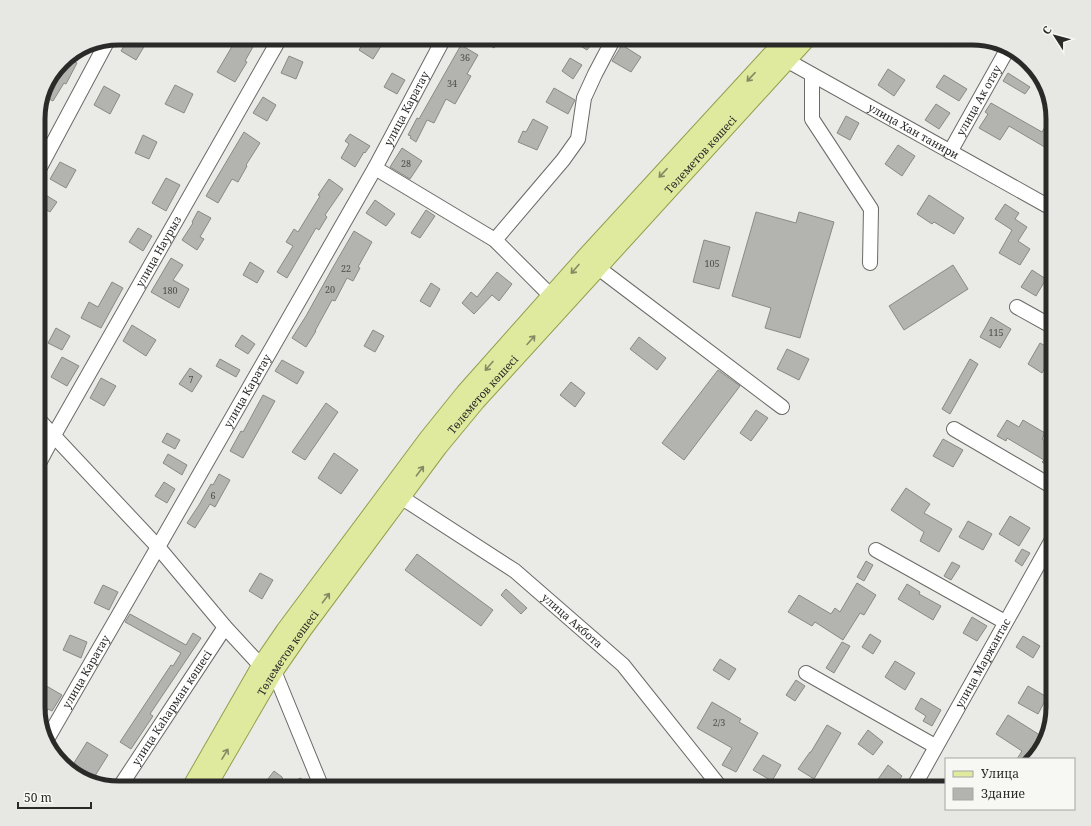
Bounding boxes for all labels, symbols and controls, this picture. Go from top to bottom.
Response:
north arrow [1035,16,1075,56]
text: С [1038,22,1055,37]
house number: 36 [460,51,470,64]
street label: улица Ак отау [953,62,1004,138]
street label: улица Каратау [380,68,432,148]
one-way arrow [747,72,756,82]
house number: 34 [447,77,457,90]
street label: улица Хан танири [865,99,962,162]
street label: Төлеметов көшесі [661,112,740,196]
house number: 28 [401,157,411,170]
one-way arrow [658,168,668,178]
street label: улица Наурыз [132,213,184,290]
house number: 105 [704,257,720,270]
house number: 22 [341,262,351,275]
one-way arrow [571,263,580,274]
house number: 20 [325,283,335,296]
house number: 180 [162,284,178,297]
house number: 115 [988,326,1004,339]
one-way arrow [526,335,536,345]
street label: улица Каратау [220,350,274,430]
street label: Төлеметов көшесі [444,351,521,437]
one-way arrow [485,361,494,371]
house number: 7 [188,373,194,386]
one-way arrow [416,466,425,477]
house number: 6 [210,489,216,502]
street label: улица Акбота [539,590,606,651]
one-way arrow [322,593,331,604]
street label: Төлеметов көшесі [253,607,322,698]
street label: улица Маржантас [951,615,1014,711]
street label: улица Каратау [58,631,113,711]
street label: улица Каһарман көшесі [128,647,215,768]
house number: 2/3 [713,716,725,729]
one-way arrow [222,748,230,760]
legend [945,758,1075,810]
text: Улица [981,765,1019,782]
scale bar [18,784,91,810]
text: Здание [981,785,1025,802]
text: 50 m [24,789,52,806]

